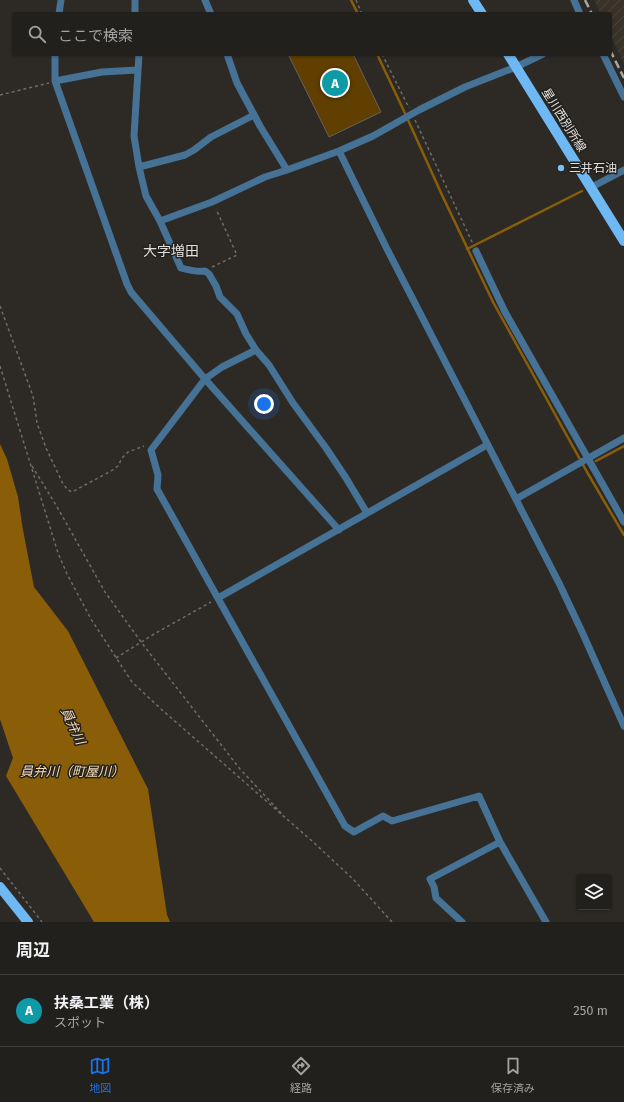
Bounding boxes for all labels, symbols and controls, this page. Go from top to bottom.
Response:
search box [12,12,612,56]
icon: search [26,23,48,45]
text: ここで検索 [58,27,133,45]
pin: A [322,68,348,98]
street label: 星川西別所線 [539,86,589,154]
place label: 三井石油 [569,161,617,175]
marker: 三井石油 [556,163,566,173]
district label: 大字増田 [143,243,199,260]
your location [254,394,274,414]
water label: 員弁川 [58,705,89,749]
water label: 員弁川（町屋川） [20,764,124,779]
map controls [576,874,612,910]
button: layers [576,874,612,910]
text: 周辺 [16,940,50,961]
text: 扶桑工業（株） [54,994,159,1012]
text: A [25,1003,33,1018]
text: 250 m [573,1003,608,1018]
text: スポット [54,1015,106,1030]
tab: 地図 [89,1055,111,1095]
tab: 経路 [290,1055,312,1095]
tab: 保存済み [491,1055,535,1095]

